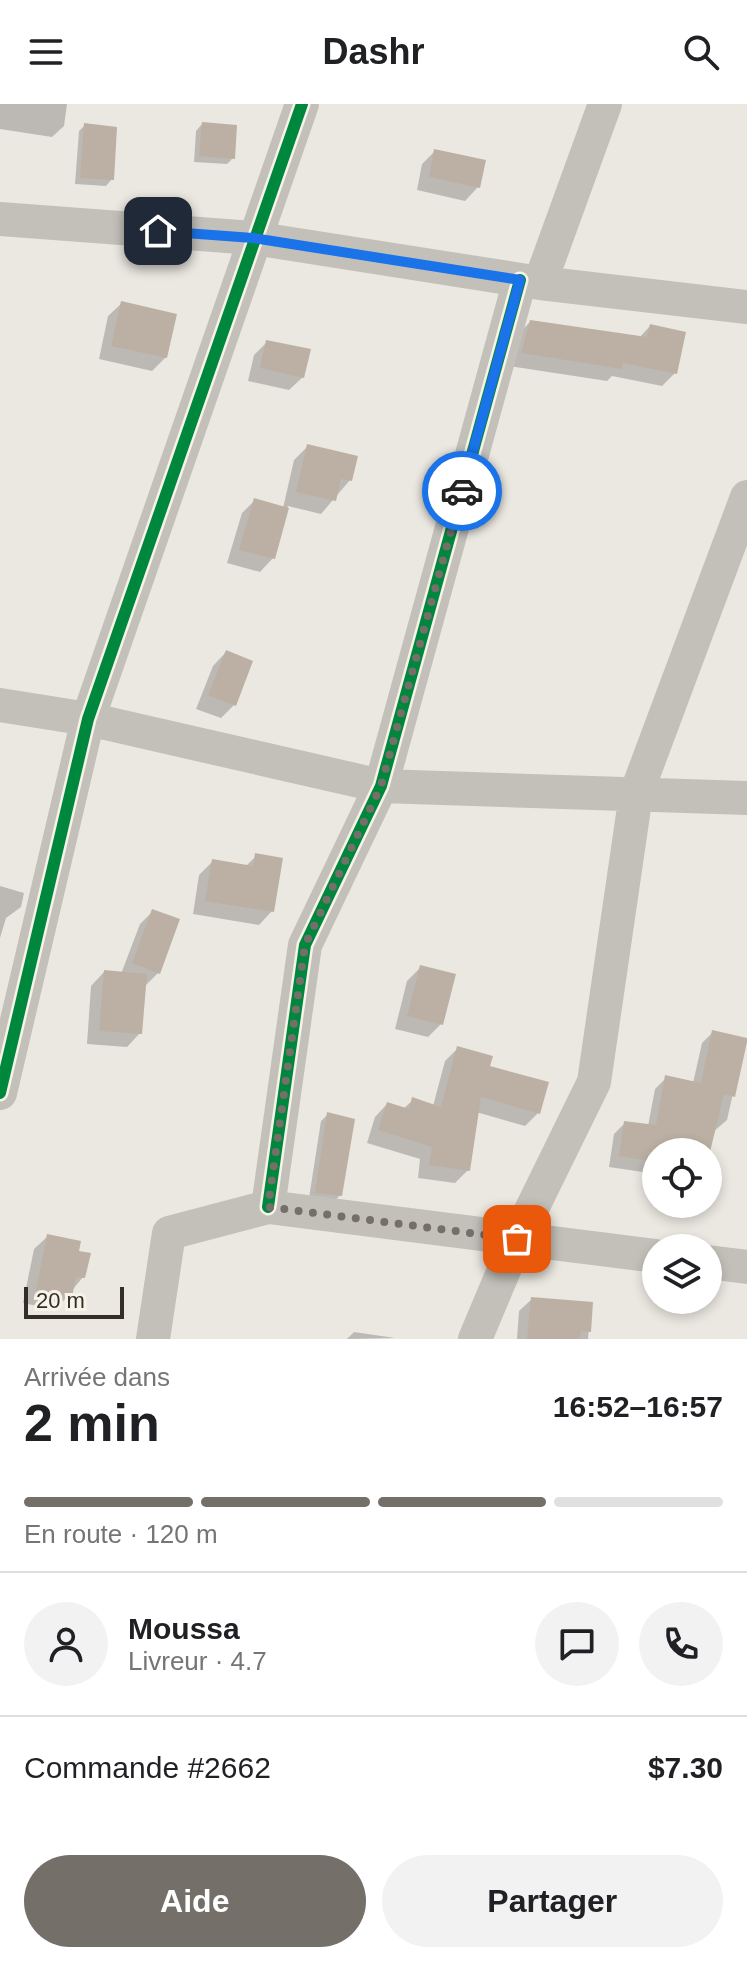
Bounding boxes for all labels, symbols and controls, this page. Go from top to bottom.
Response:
icon: menu [24,30,68,74]
icon: search [679,30,723,74]
text: Dashr [322,31,425,72]
pin [124,197,192,265]
icon: home [136,209,180,253]
courier [422,451,502,531]
icon: car [440,469,484,513]
map controls [642,1138,722,1314]
button: locate [642,1138,722,1218]
pin [483,1205,551,1273]
icon: bag [495,1217,539,1261]
button: layers [642,1234,722,1314]
scale bar [24,1283,124,1319]
text: 20 m [36,1288,85,1313]
text: Arrivée dans [24,1362,170,1392]
text: 16:52–16:57 [553,1390,723,1423]
text: 2 min [24,1394,160,1452]
text: En route · 120 m [24,1519,218,1549]
button: person [24,1602,108,1686]
button: chat [535,1602,619,1686]
button: phone [639,1602,723,1686]
text: Moussa [128,1612,240,1645]
text: Livreur · 4.7 [128,1646,267,1676]
text: Commande #2662 [24,1751,271,1784]
text: $7.30 [648,1751,723,1784]
button: Aide [24,1855,366,1947]
button: Partager [382,1855,723,1947]

